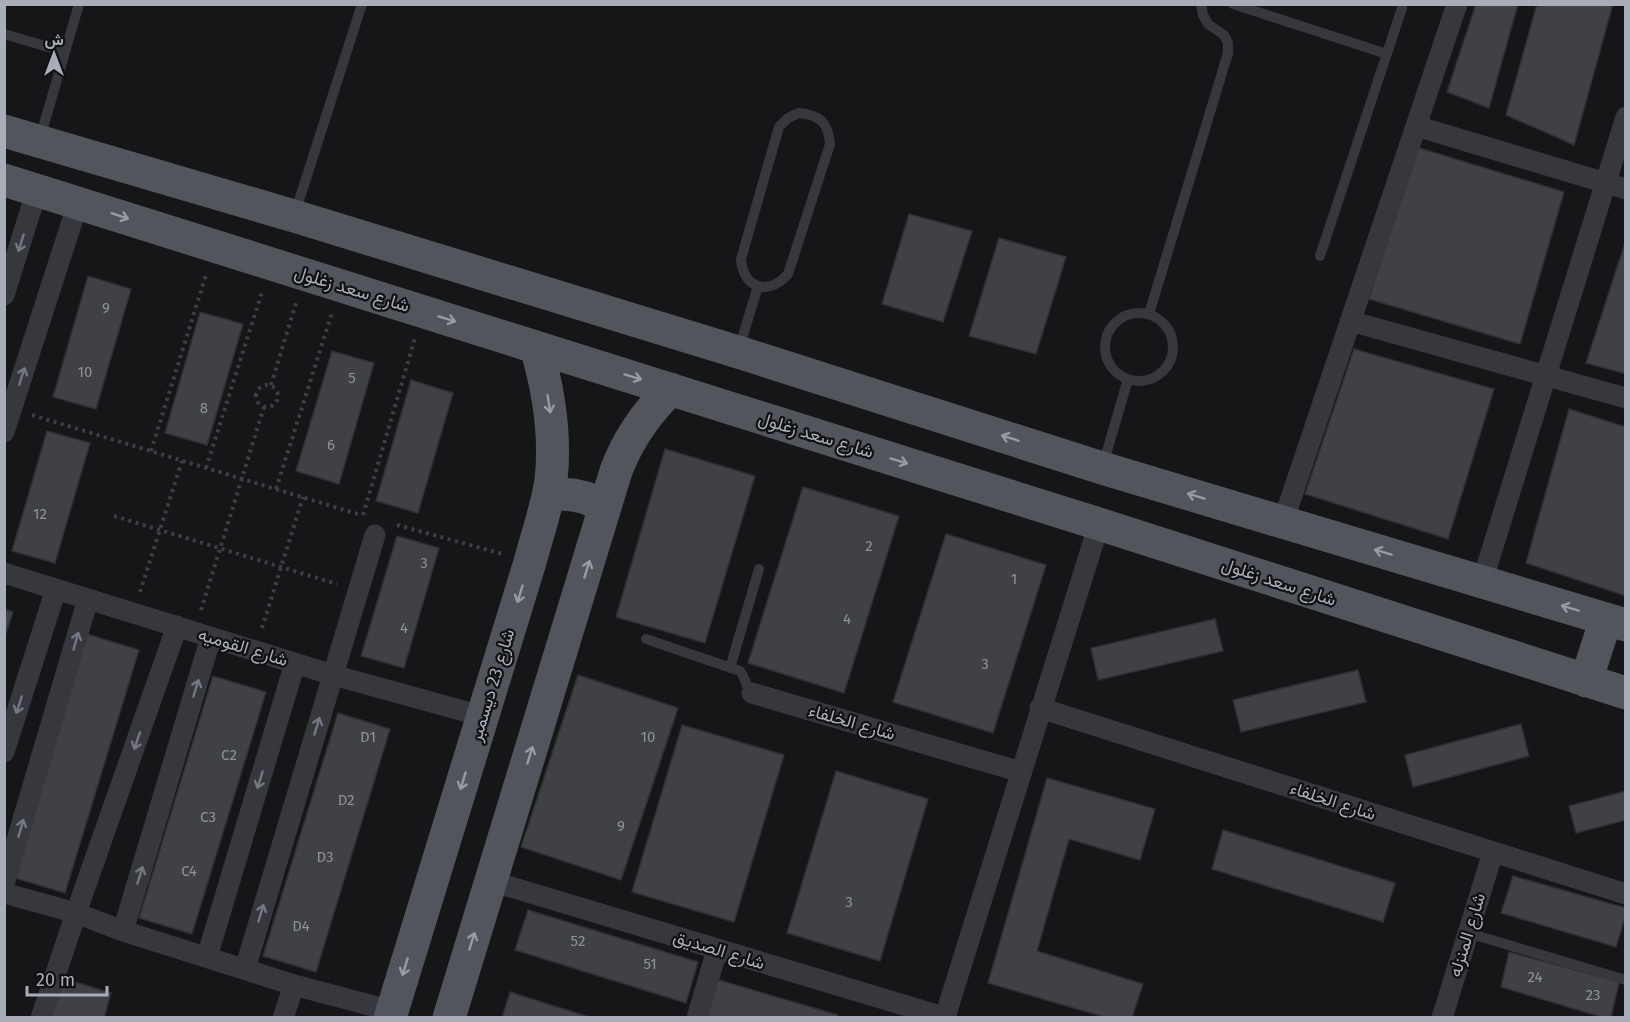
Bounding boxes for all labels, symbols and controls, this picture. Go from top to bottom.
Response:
north arrow [24,24,84,84]
text: ش [44,30,64,49]
one-way arrow [110,211,129,222]
one-way arrow [15,233,26,252]
street label: شارع سعد زغلول [291,261,412,318]
house number: 9 [102,299,110,317]
one-way arrow [437,314,456,325]
house number: 10 [78,363,92,381]
one-way arrow [17,367,28,386]
house number: 5 [348,369,356,387]
one-way arrow [623,372,642,383]
one-way arrow [544,393,555,413]
house number: 8 [200,399,208,417]
street label: شارع سعد زغلول [755,407,876,464]
one-way arrow [1001,432,1020,443]
house number: 6 [327,436,335,454]
one-way arrow [889,456,908,467]
one-way arrow [1187,490,1206,501]
house number: 12 [33,505,47,523]
house number: 2 [865,537,873,555]
one-way arrow [1374,546,1393,557]
street label: شارع سعد زغلول [1219,553,1339,612]
house number: 3 [420,554,428,572]
one-way arrow [582,559,593,578]
house number: 1 [1011,570,1017,588]
one-way arrow [514,584,525,603]
one-way arrow [1560,602,1579,613]
house number: 4 [843,610,851,628]
house number: 4 [400,619,408,637]
street label: شارع القوميه [195,623,291,672]
street label: شارع 23 ديسمبر [464,626,521,745]
one-way arrow [71,632,82,651]
house number: 3 [981,655,989,673]
one-way arrow [191,679,202,698]
one-way arrow [13,695,24,714]
street label: شارع الخلفاء [806,699,898,746]
one-way arrow [312,717,323,736]
house number: D1 [360,728,376,746]
house number: 10 [641,728,655,746]
one-way arrow [130,731,141,750]
house number: C2 [221,746,237,764]
one-way arrow [525,746,536,765]
one-way arrow [254,770,265,789]
one-way arrow [456,771,467,790]
street label: شارع الخلفاء [1287,777,1379,826]
house number: D2 [338,791,354,809]
house number: C3 [200,808,216,826]
house number: 9 [617,817,625,835]
one-way arrow [16,819,27,838]
house number: D3 [317,848,333,866]
house number: C4 [181,862,197,880]
one-way arrow [135,866,146,885]
street label: شارع المنزله [1444,890,1491,980]
house number: 3 [845,893,853,911]
one-way arrow [256,904,267,923]
house number: D4 [292,917,310,935]
street label: شارع الصديق [670,926,768,975]
one-way arrow [468,932,479,951]
house number: 52 [571,932,585,950]
house number: 51 [643,955,657,973]
one-way arrow [399,957,410,976]
scale bar [27,959,106,997]
house number: 24 [1527,968,1543,986]
text: 20 m [36,969,75,991]
house number: 23 [1586,986,1600,1004]

